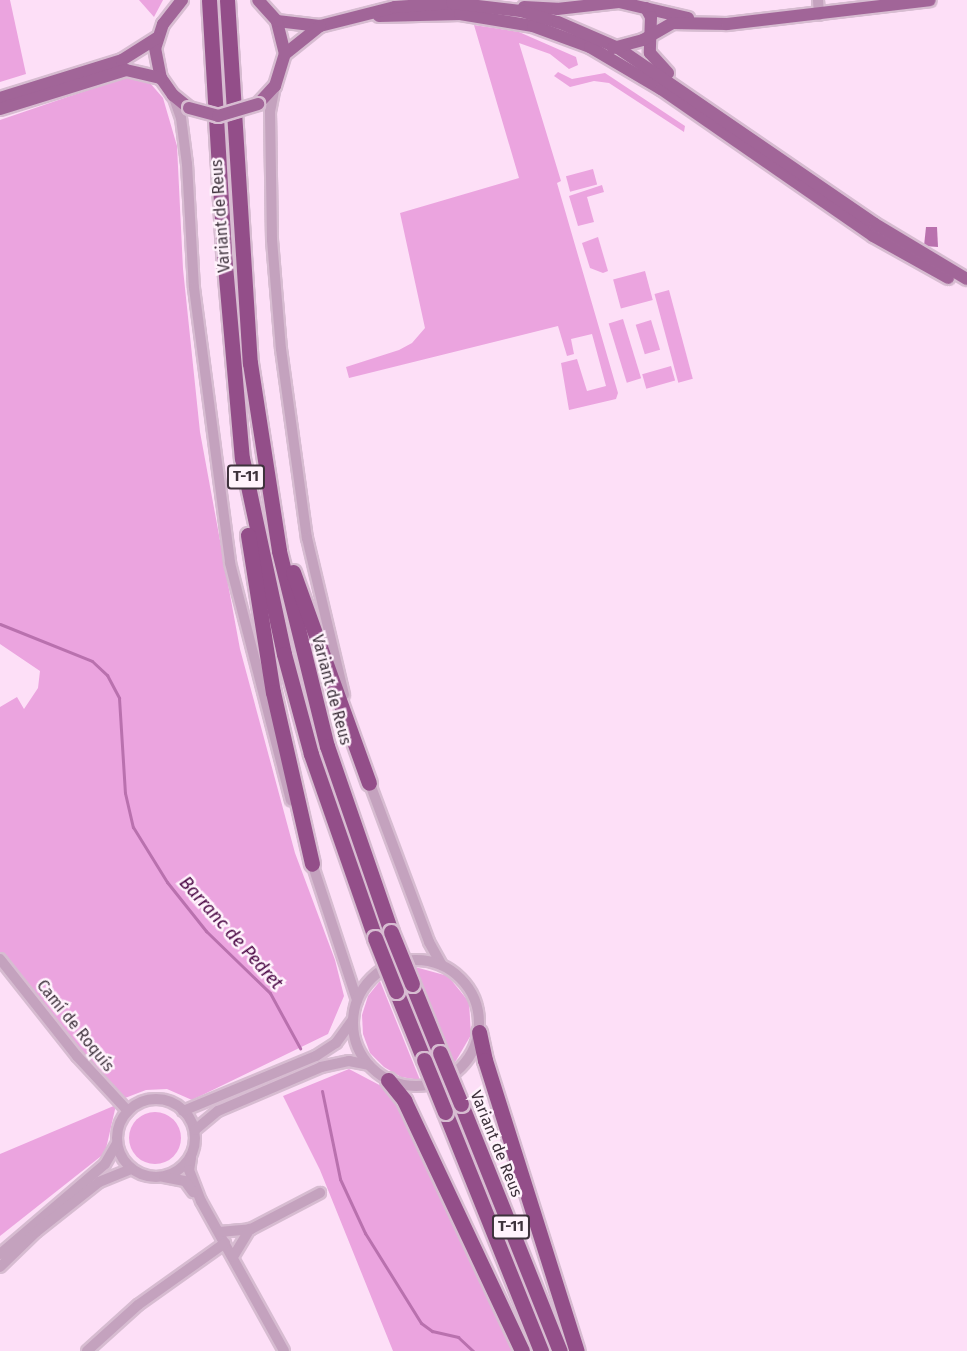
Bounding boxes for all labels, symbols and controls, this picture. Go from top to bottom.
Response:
street label: Variant de Reus [207,159,235,273]
road number: T-11 [226,465,266,489]
street label: Variant de Reus [307,633,355,747]
water label: Barranc de Pedret [175,872,287,994]
street label: Camí de Roquís [32,976,118,1076]
street label: Variant de Reus [466,1088,526,1200]
road number: T-11 [492,1215,530,1239]

